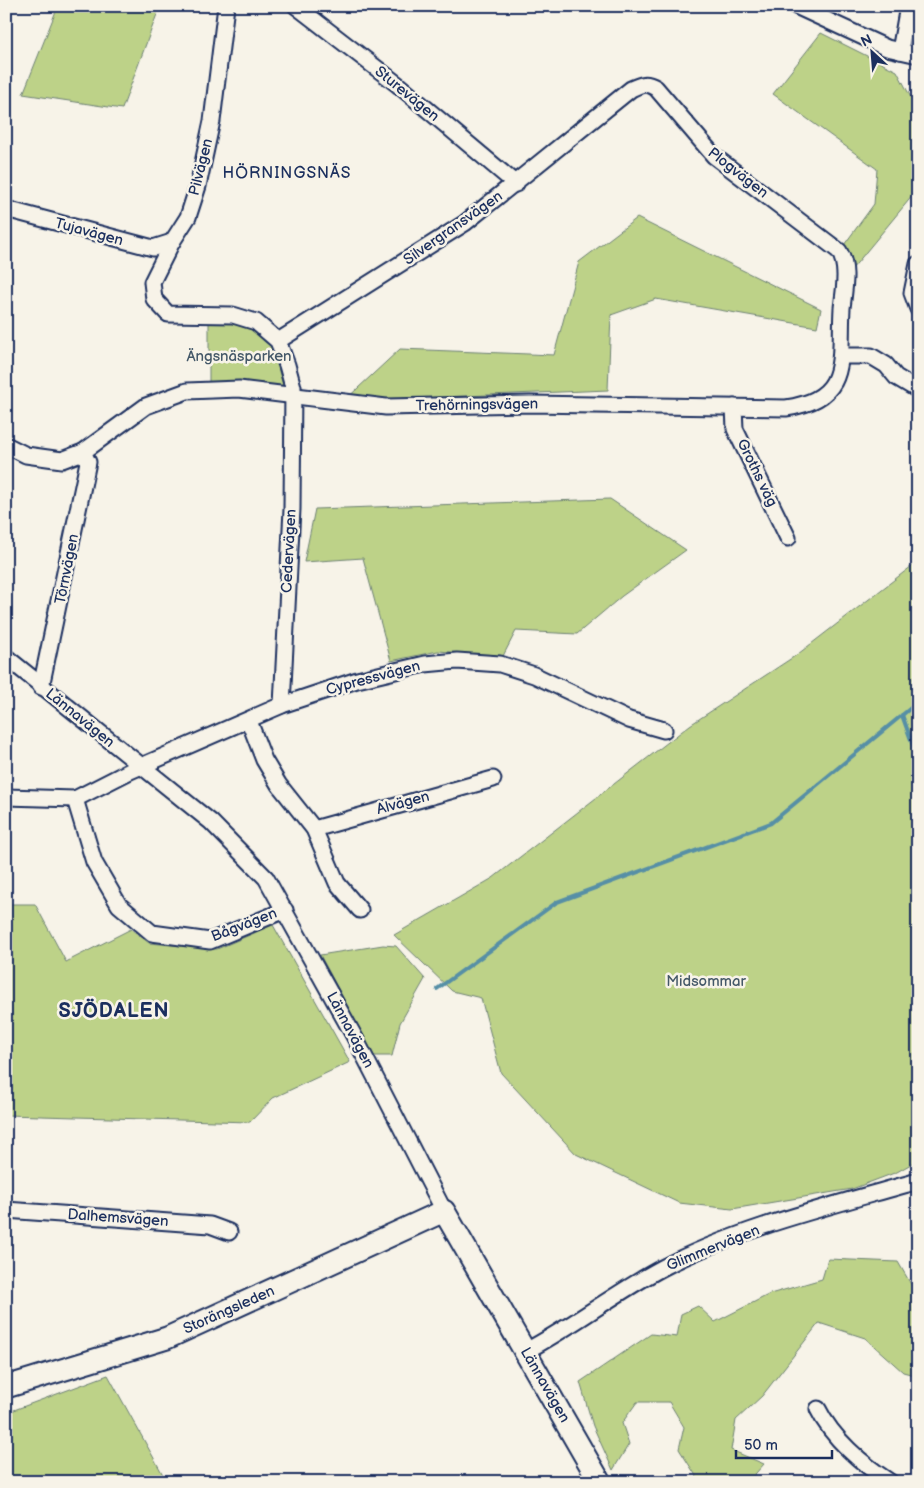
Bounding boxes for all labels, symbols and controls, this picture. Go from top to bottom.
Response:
north arrow [846,28,896,78]
text: N [858,31,875,51]
street label: Sturevägen [371,62,443,126]
street label: Pilvägen [185,137,217,197]
street label: Plogvägen [704,144,772,202]
district label: HÖRNINGSNÄS [223,162,351,183]
street label: Silvergransvägen [400,187,506,269]
street label: Tujavägen [53,214,125,250]
park label: Ängsnäsparken [186,347,292,366]
street label: Trehörningsvägen [416,394,538,416]
street label: Groths väg [732,436,782,510]
street label: Cedervägen [277,509,301,593]
street label: Törnvägen [51,532,83,606]
street label: Cypressvägen [324,656,422,700]
street label: Lännavägen [42,684,118,752]
street label: Alvägen [374,787,432,819]
street label: Bågvägen [208,904,280,946]
park label: Midsommar [666,972,746,991]
street label: Lännavägen [322,989,378,1071]
district label: SJÖDALEN [59,998,170,1023]
street label: Dalhemsvägen [67,1205,169,1231]
street label: Glimmervägen [664,1221,762,1275]
street label: Storängsleden [180,1281,278,1339]
street label: Lännavägen [516,1344,574,1426]
scale bar [736,1428,833,1460]
text: 50 m [744,1436,778,1455]

